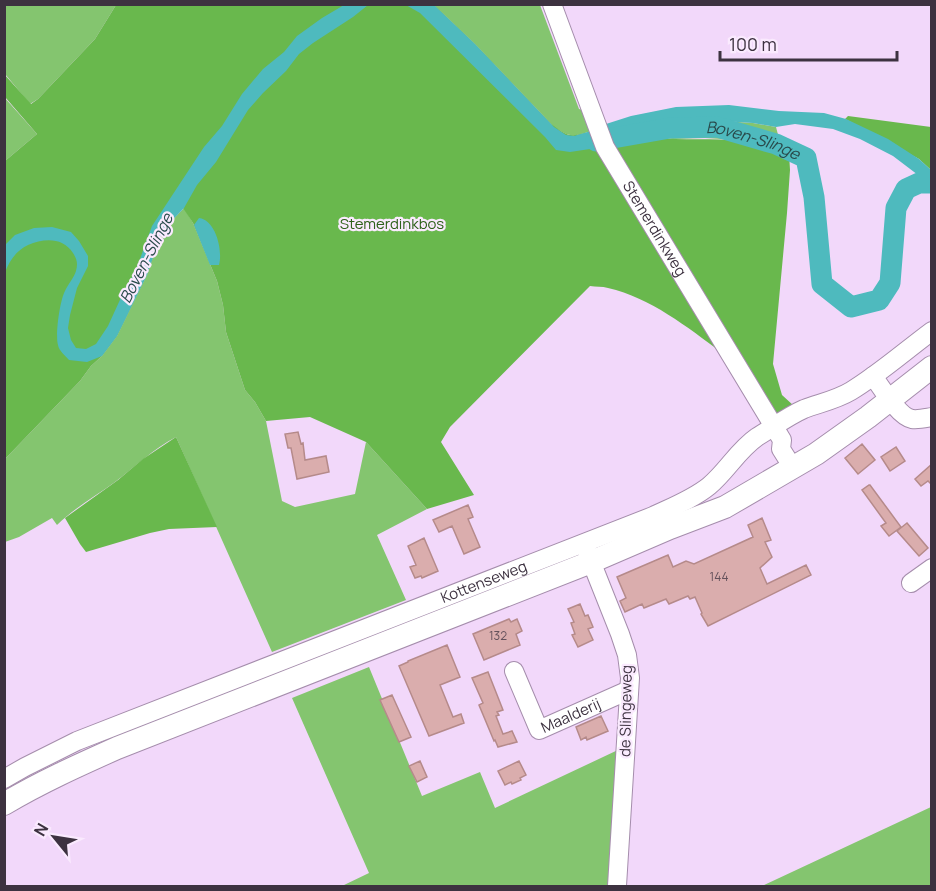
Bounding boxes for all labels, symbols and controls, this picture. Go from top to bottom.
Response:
scale bar [720,24,897,62]
text: 100 m [729,32,777,56]
water label: Boven-Slinge [706,116,805,165]
street label: Stemerdinkweg [618,177,692,280]
water label: Boven-Slinge [114,208,179,307]
park label: Stemerdinkbos [340,213,444,234]
street label: Kottenseweg [437,555,530,608]
house number: 144 [710,568,728,585]
house number: 132 [489,627,507,644]
street label: de Slingeweg [614,665,637,757]
street label: Maalderij [538,693,604,738]
north arrow [24,807,84,867]
text: N [29,819,53,840]

